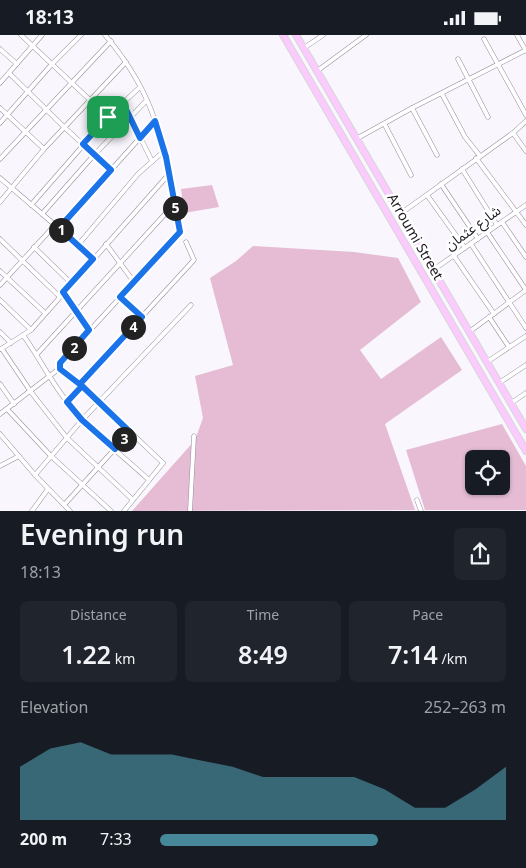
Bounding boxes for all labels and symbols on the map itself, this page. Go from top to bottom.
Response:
pin [87,96,129,138]
street label: Arroumi Street [378,188,452,286]
pin: 5 [162,195,188,221]
street label: شارع عثمان [438,197,508,259]
pin: 1 [48,217,74,243]
pin: 4 [120,315,146,339]
pin: 2 [62,335,86,361]
pin: 3 [112,427,136,451]

